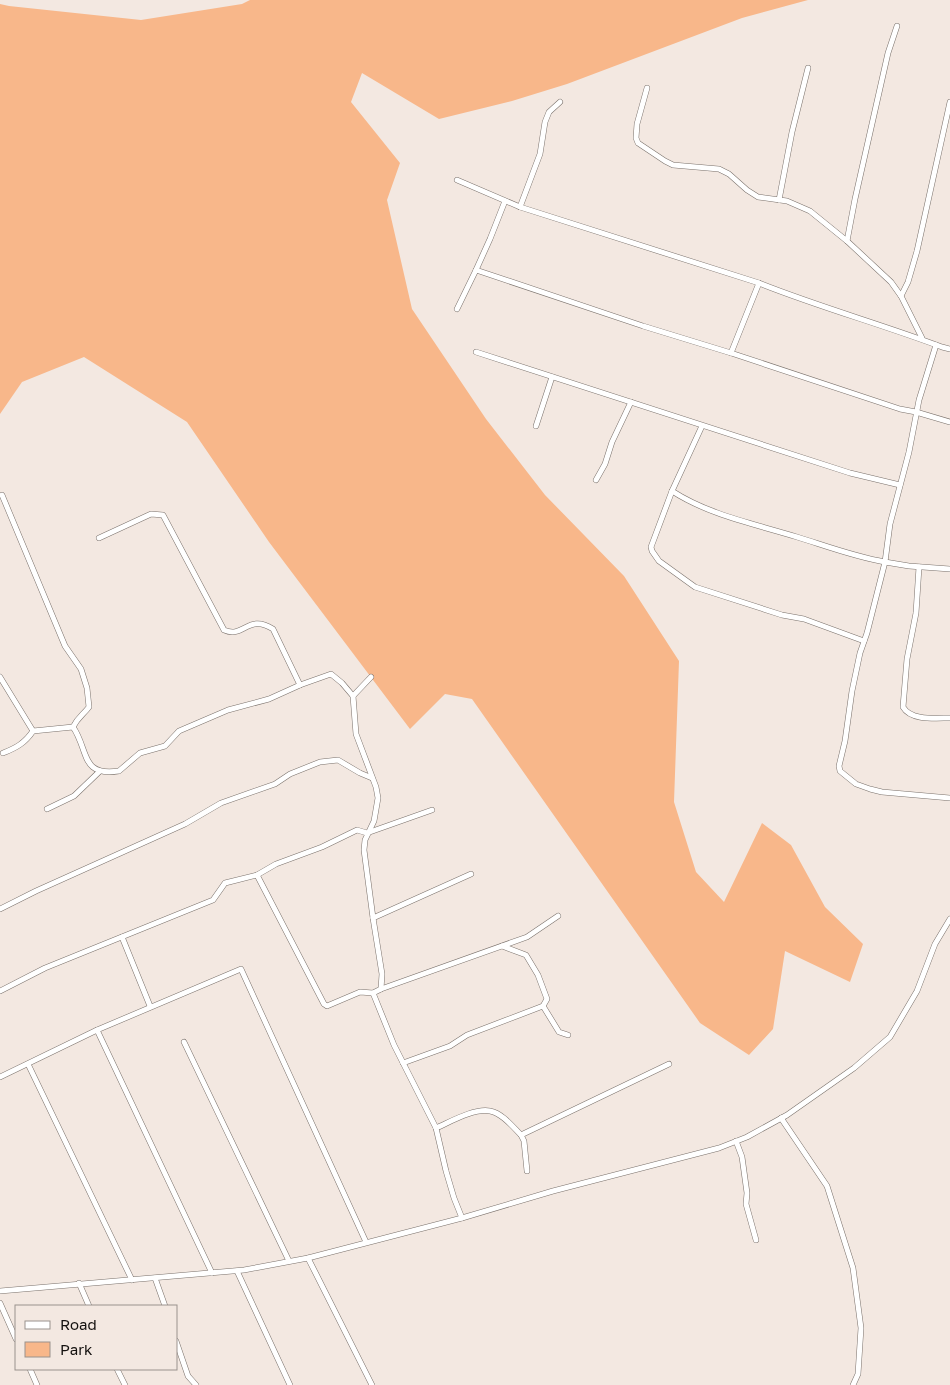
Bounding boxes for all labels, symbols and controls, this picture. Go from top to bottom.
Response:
legend [15,1305,178,1370]
text: Road [60,1315,97,1333]
text: Park [60,1340,93,1358]

